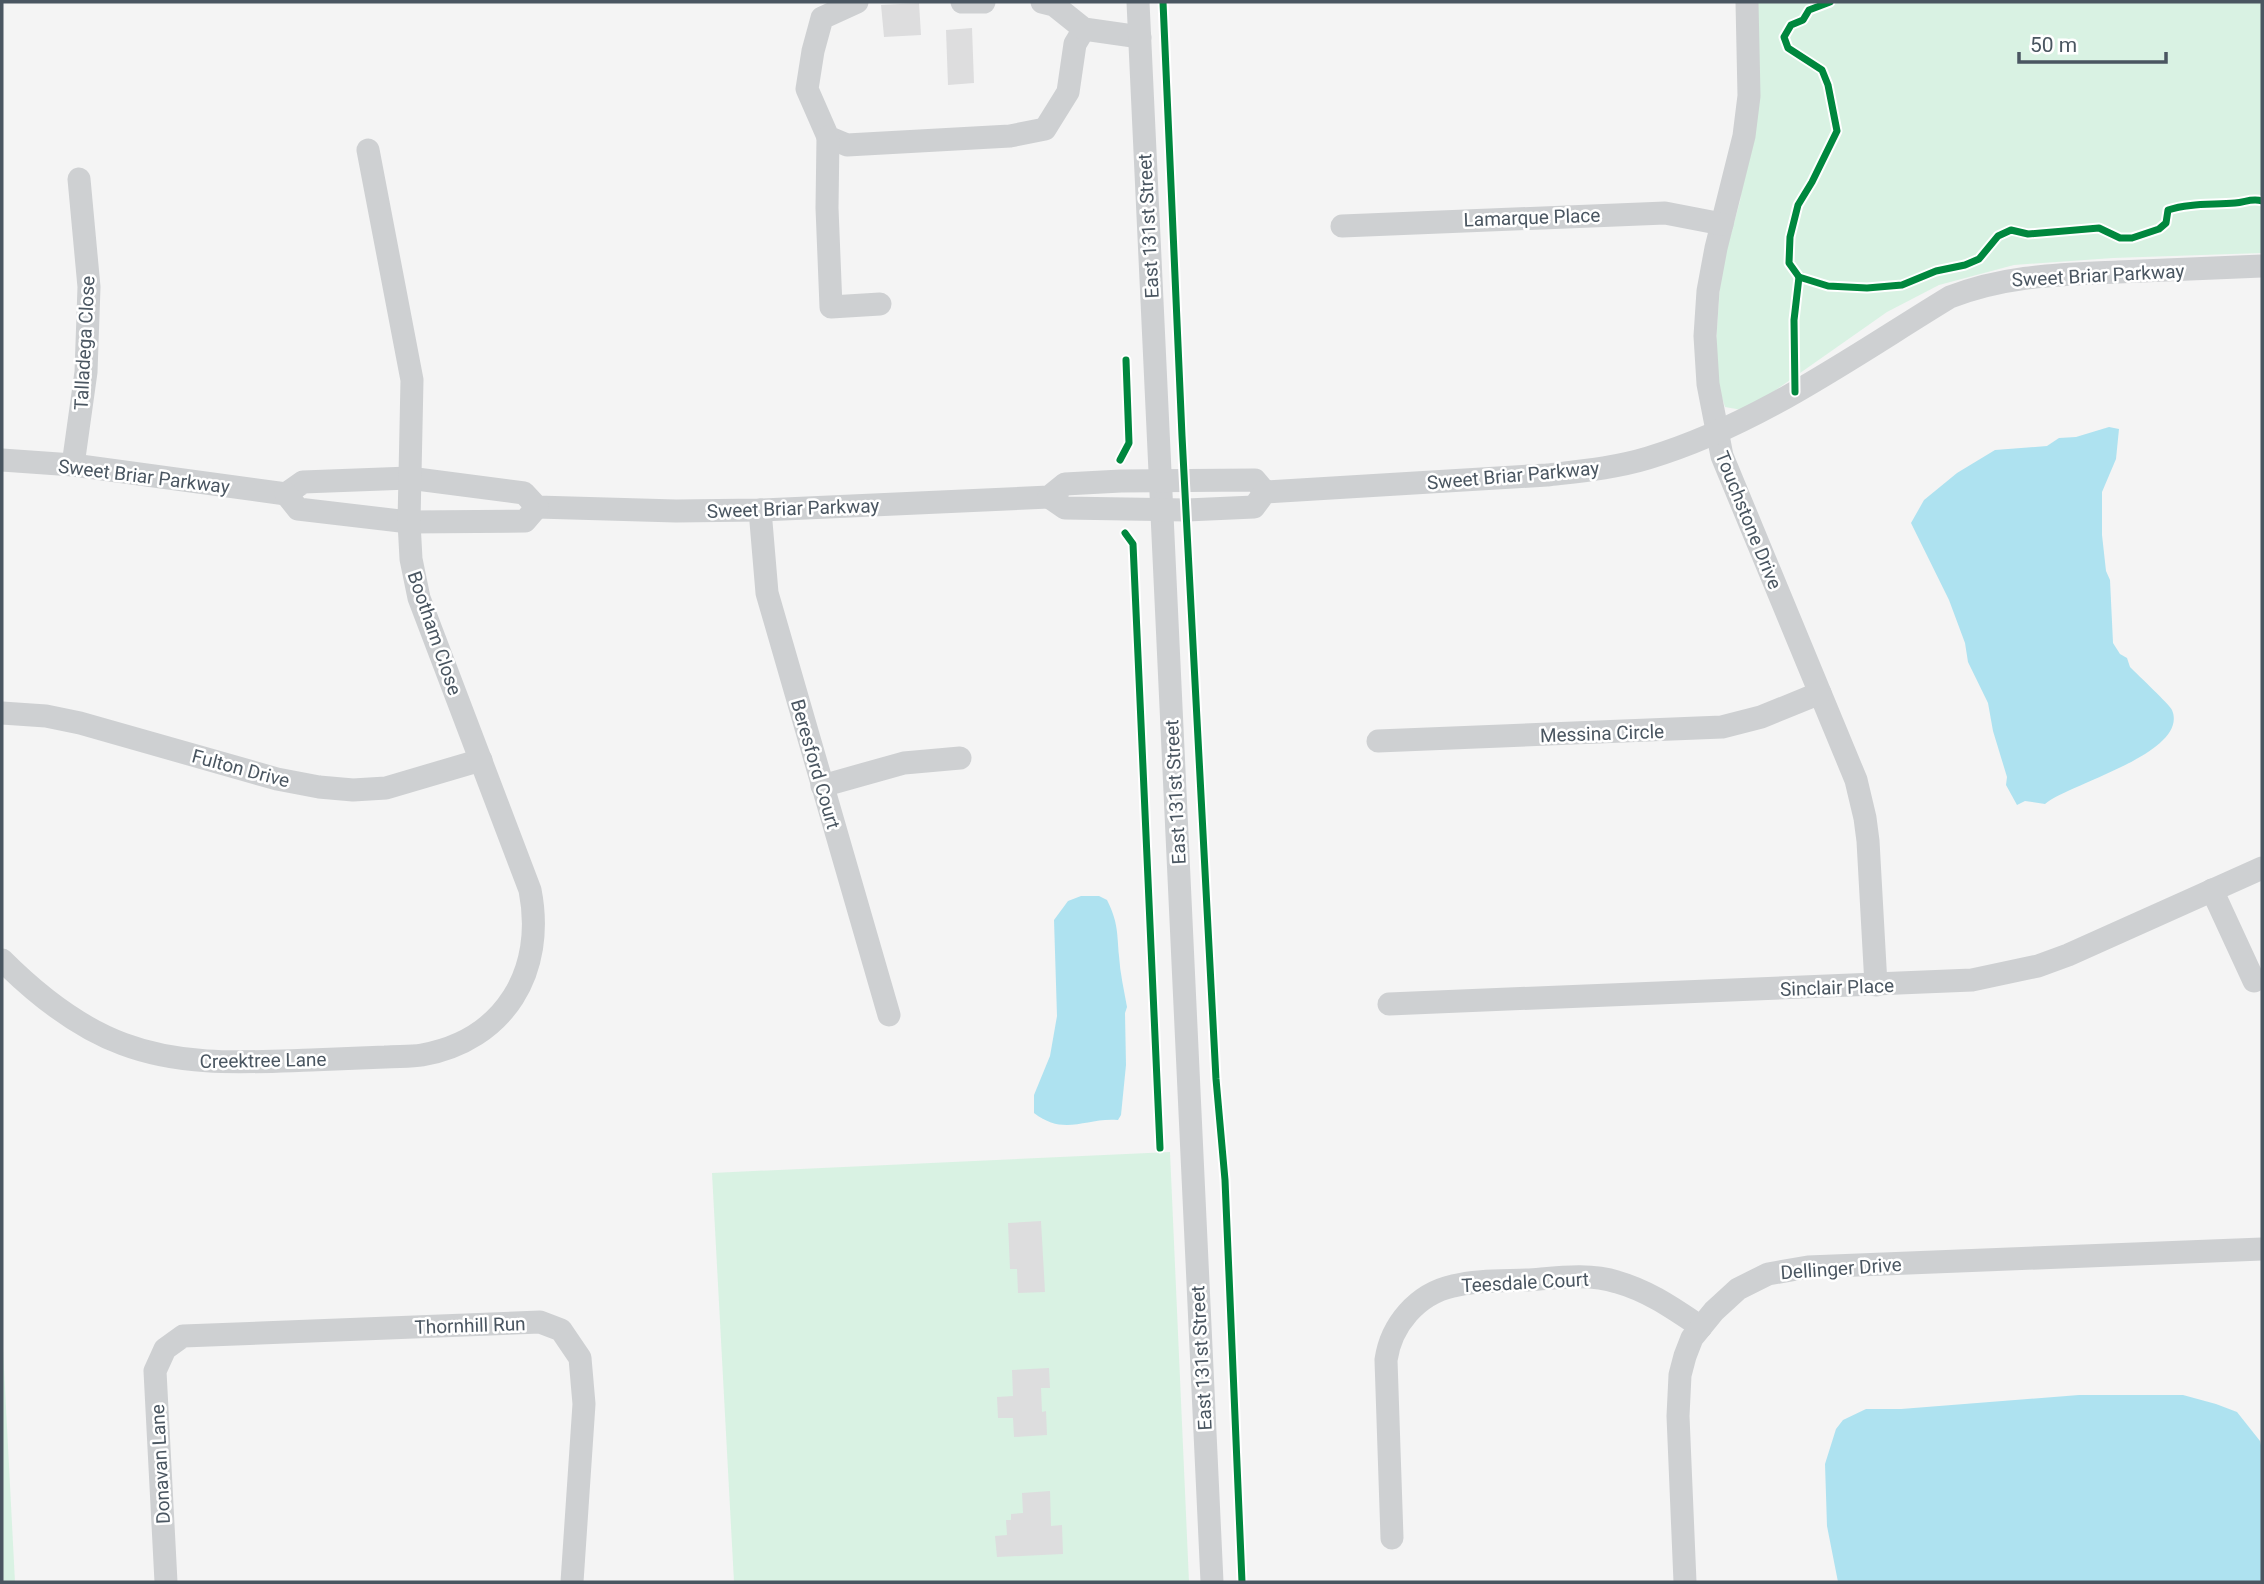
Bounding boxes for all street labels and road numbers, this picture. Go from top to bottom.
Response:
street label: East 131st Street [1133,153,1164,299]
street label: Lamarque Place [1463,204,1601,231]
street label: Sweet Briar Parkway [2011,259,2185,292]
street label: Talladega Close [69,275,100,411]
street label: Touchstone Drive [1710,448,1787,593]
street label: Sweet Briar Parkway [57,455,231,498]
street label: Sweet Briar Parkway [1426,457,1600,494]
street label: Sweet Briar Parkway [706,494,880,523]
street label: Bootham Close [403,568,466,698]
street label: Beresford Court [786,697,845,832]
street label: East 131st Street [1160,719,1191,865]
street label: Messina Circle [1539,720,1665,747]
street label: Fulton Drive [190,744,292,793]
street label: Sinclair Place [1780,974,1894,1001]
street label: Creektree Lane [199,1048,327,1073]
street label: Dellinger Drive [1780,1253,1902,1284]
street label: Teesdale Court [1461,1268,1589,1297]
street label: East 131st Street [1186,1285,1217,1431]
street label: Thornhill Run [414,1312,526,1339]
street label: Donavan Lane [146,1404,175,1524]

